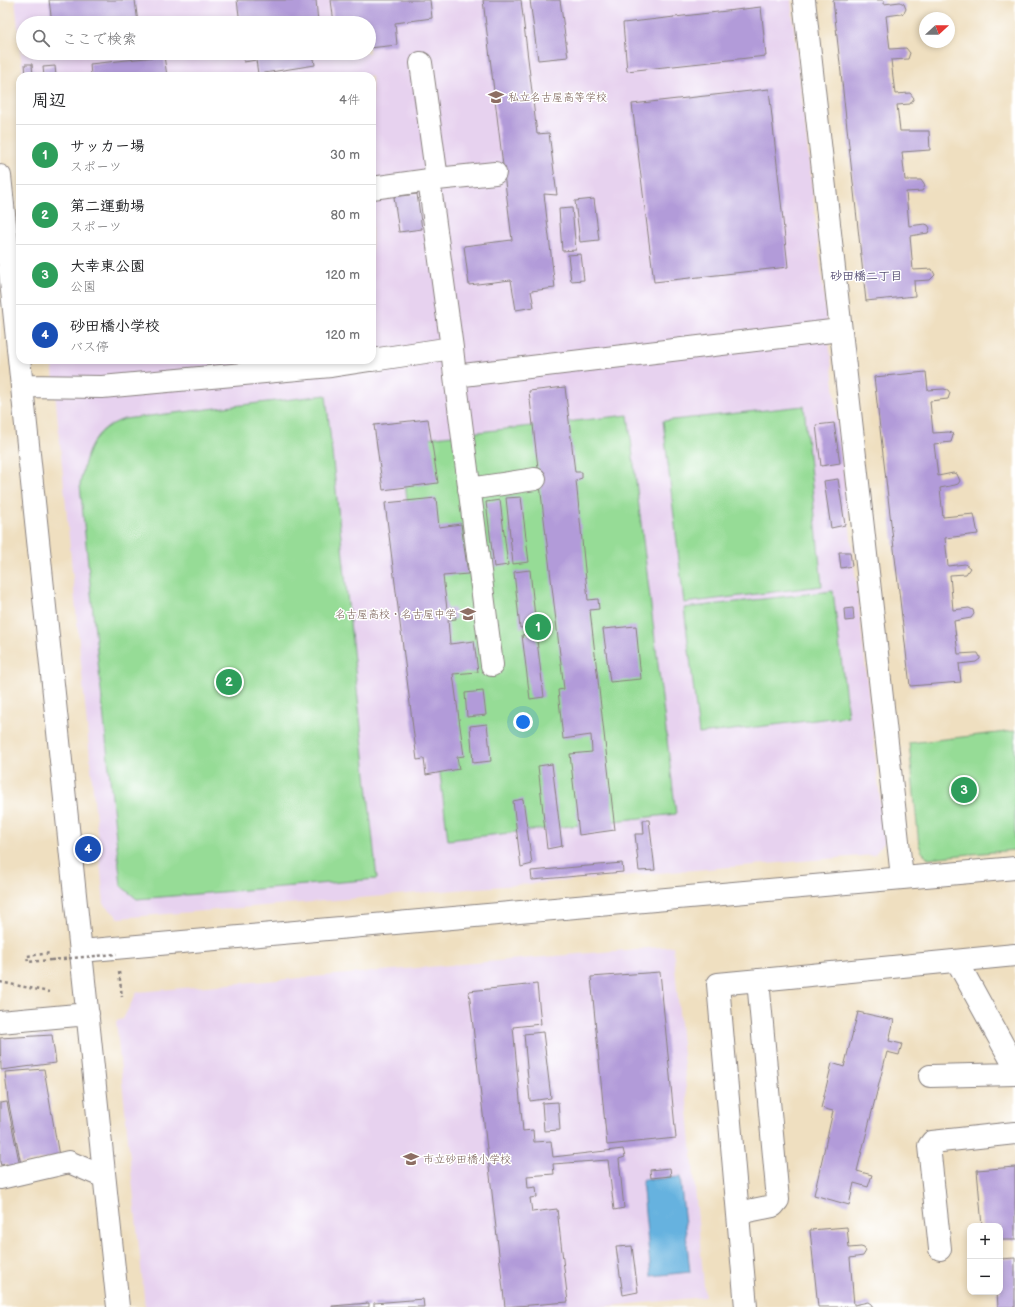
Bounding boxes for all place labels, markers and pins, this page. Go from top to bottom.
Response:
school or university icon: 私立名古屋高等学校 [487,88,505,106]
place label: 私立名古屋高等学校 [508,91,607,104]
school or university icon: 名古屋高校・名古屋中学 [459,605,477,623]
place label: 名古屋高校・名古屋中学 [335,608,456,621]
pin: 1 [525,612,551,642]
pin: 2 [216,667,242,697]
pin: 3 [951,775,977,805]
pin: 4 [75,834,101,864]
school or university icon: 市立砂田橋小学校 [402,1150,420,1168]
place label: 市立砂田橋小学校 [423,1153,511,1166]

